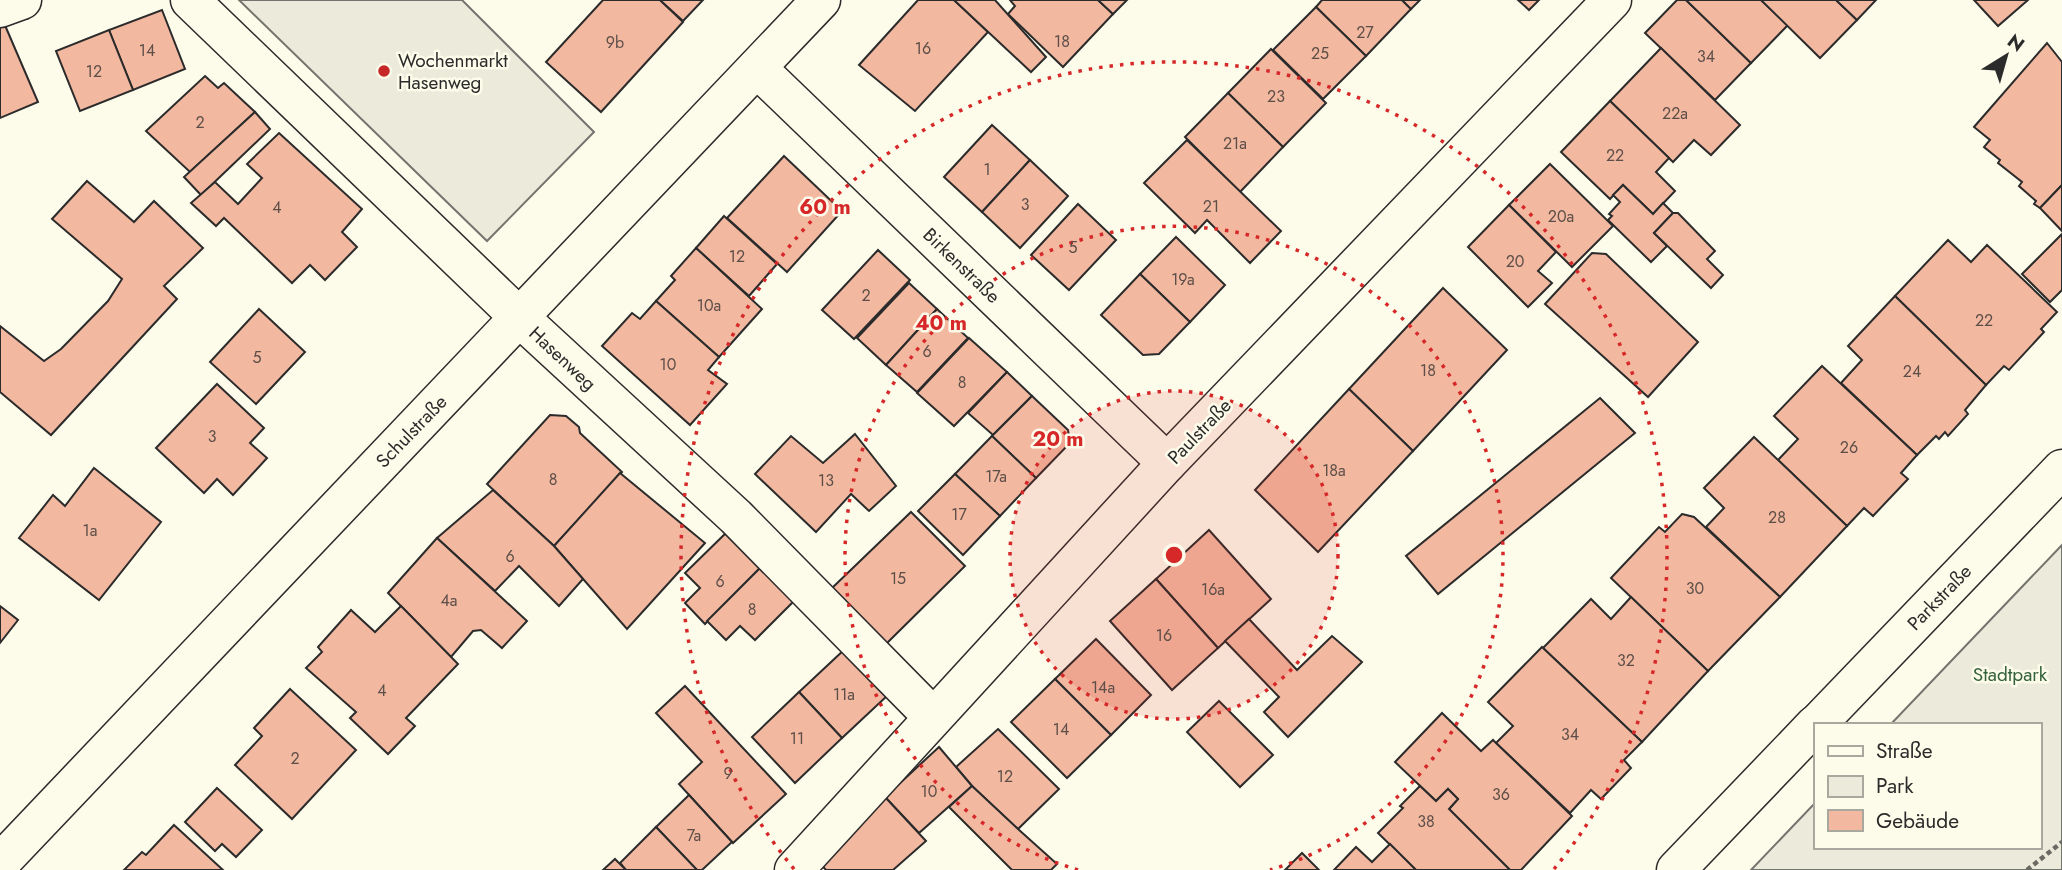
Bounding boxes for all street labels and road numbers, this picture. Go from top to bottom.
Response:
street label: Birkenstraße [917,222,1007,309]
street label: Hasenweg [523,320,602,397]
street label: Schulstraße [370,389,453,474]
street label: Paulstraße [1161,392,1238,470]
street label: Parkstraße [1901,558,1978,636]

